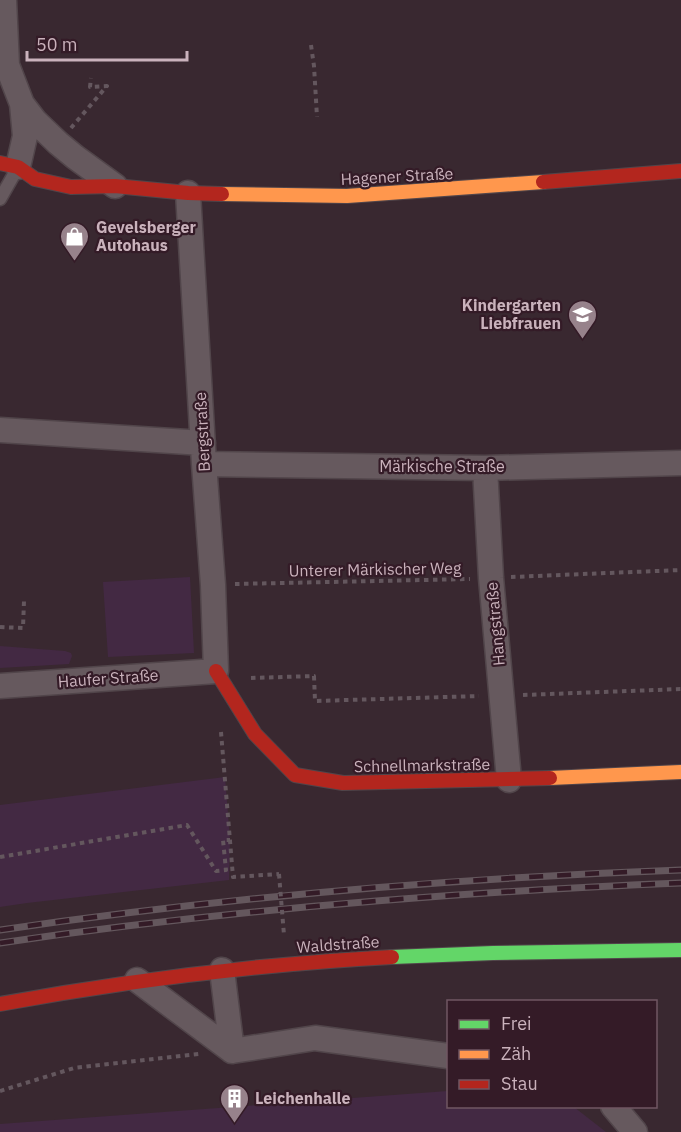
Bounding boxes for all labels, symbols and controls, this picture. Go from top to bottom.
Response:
scale bar [27,24,188,62]
text: 50 m [36,33,78,56]
street label: Hagener Straße [340,163,454,189]
place label: Gevelsberger Autohaus [96,217,196,255]
shop icon: Gevelsberger Autohaus [59,220,91,262]
place label: Kindergarten Liebfrauen [462,295,561,333]
school or university icon: Kindergarten Liebfrauen [566,298,598,340]
street label: Bergstraße [190,391,214,472]
street label: Märkische Straße [379,456,505,476]
street label: Unterer Märkischer Weg [288,557,462,581]
street label: Hangstraße [481,581,509,667]
street label: Haufer Straße [57,664,159,691]
street label: Schnellmarkstraße [354,754,491,776]
street label: Waldstraße [296,931,380,957]
legend [447,1000,657,1108]
text: Frei [501,1012,532,1035]
text: Zäh [501,1042,531,1065]
text: Stau [501,1072,538,1095]
building icon: Leichenhalle [218,1082,250,1124]
place label: Leichenhalle [255,1088,350,1108]

